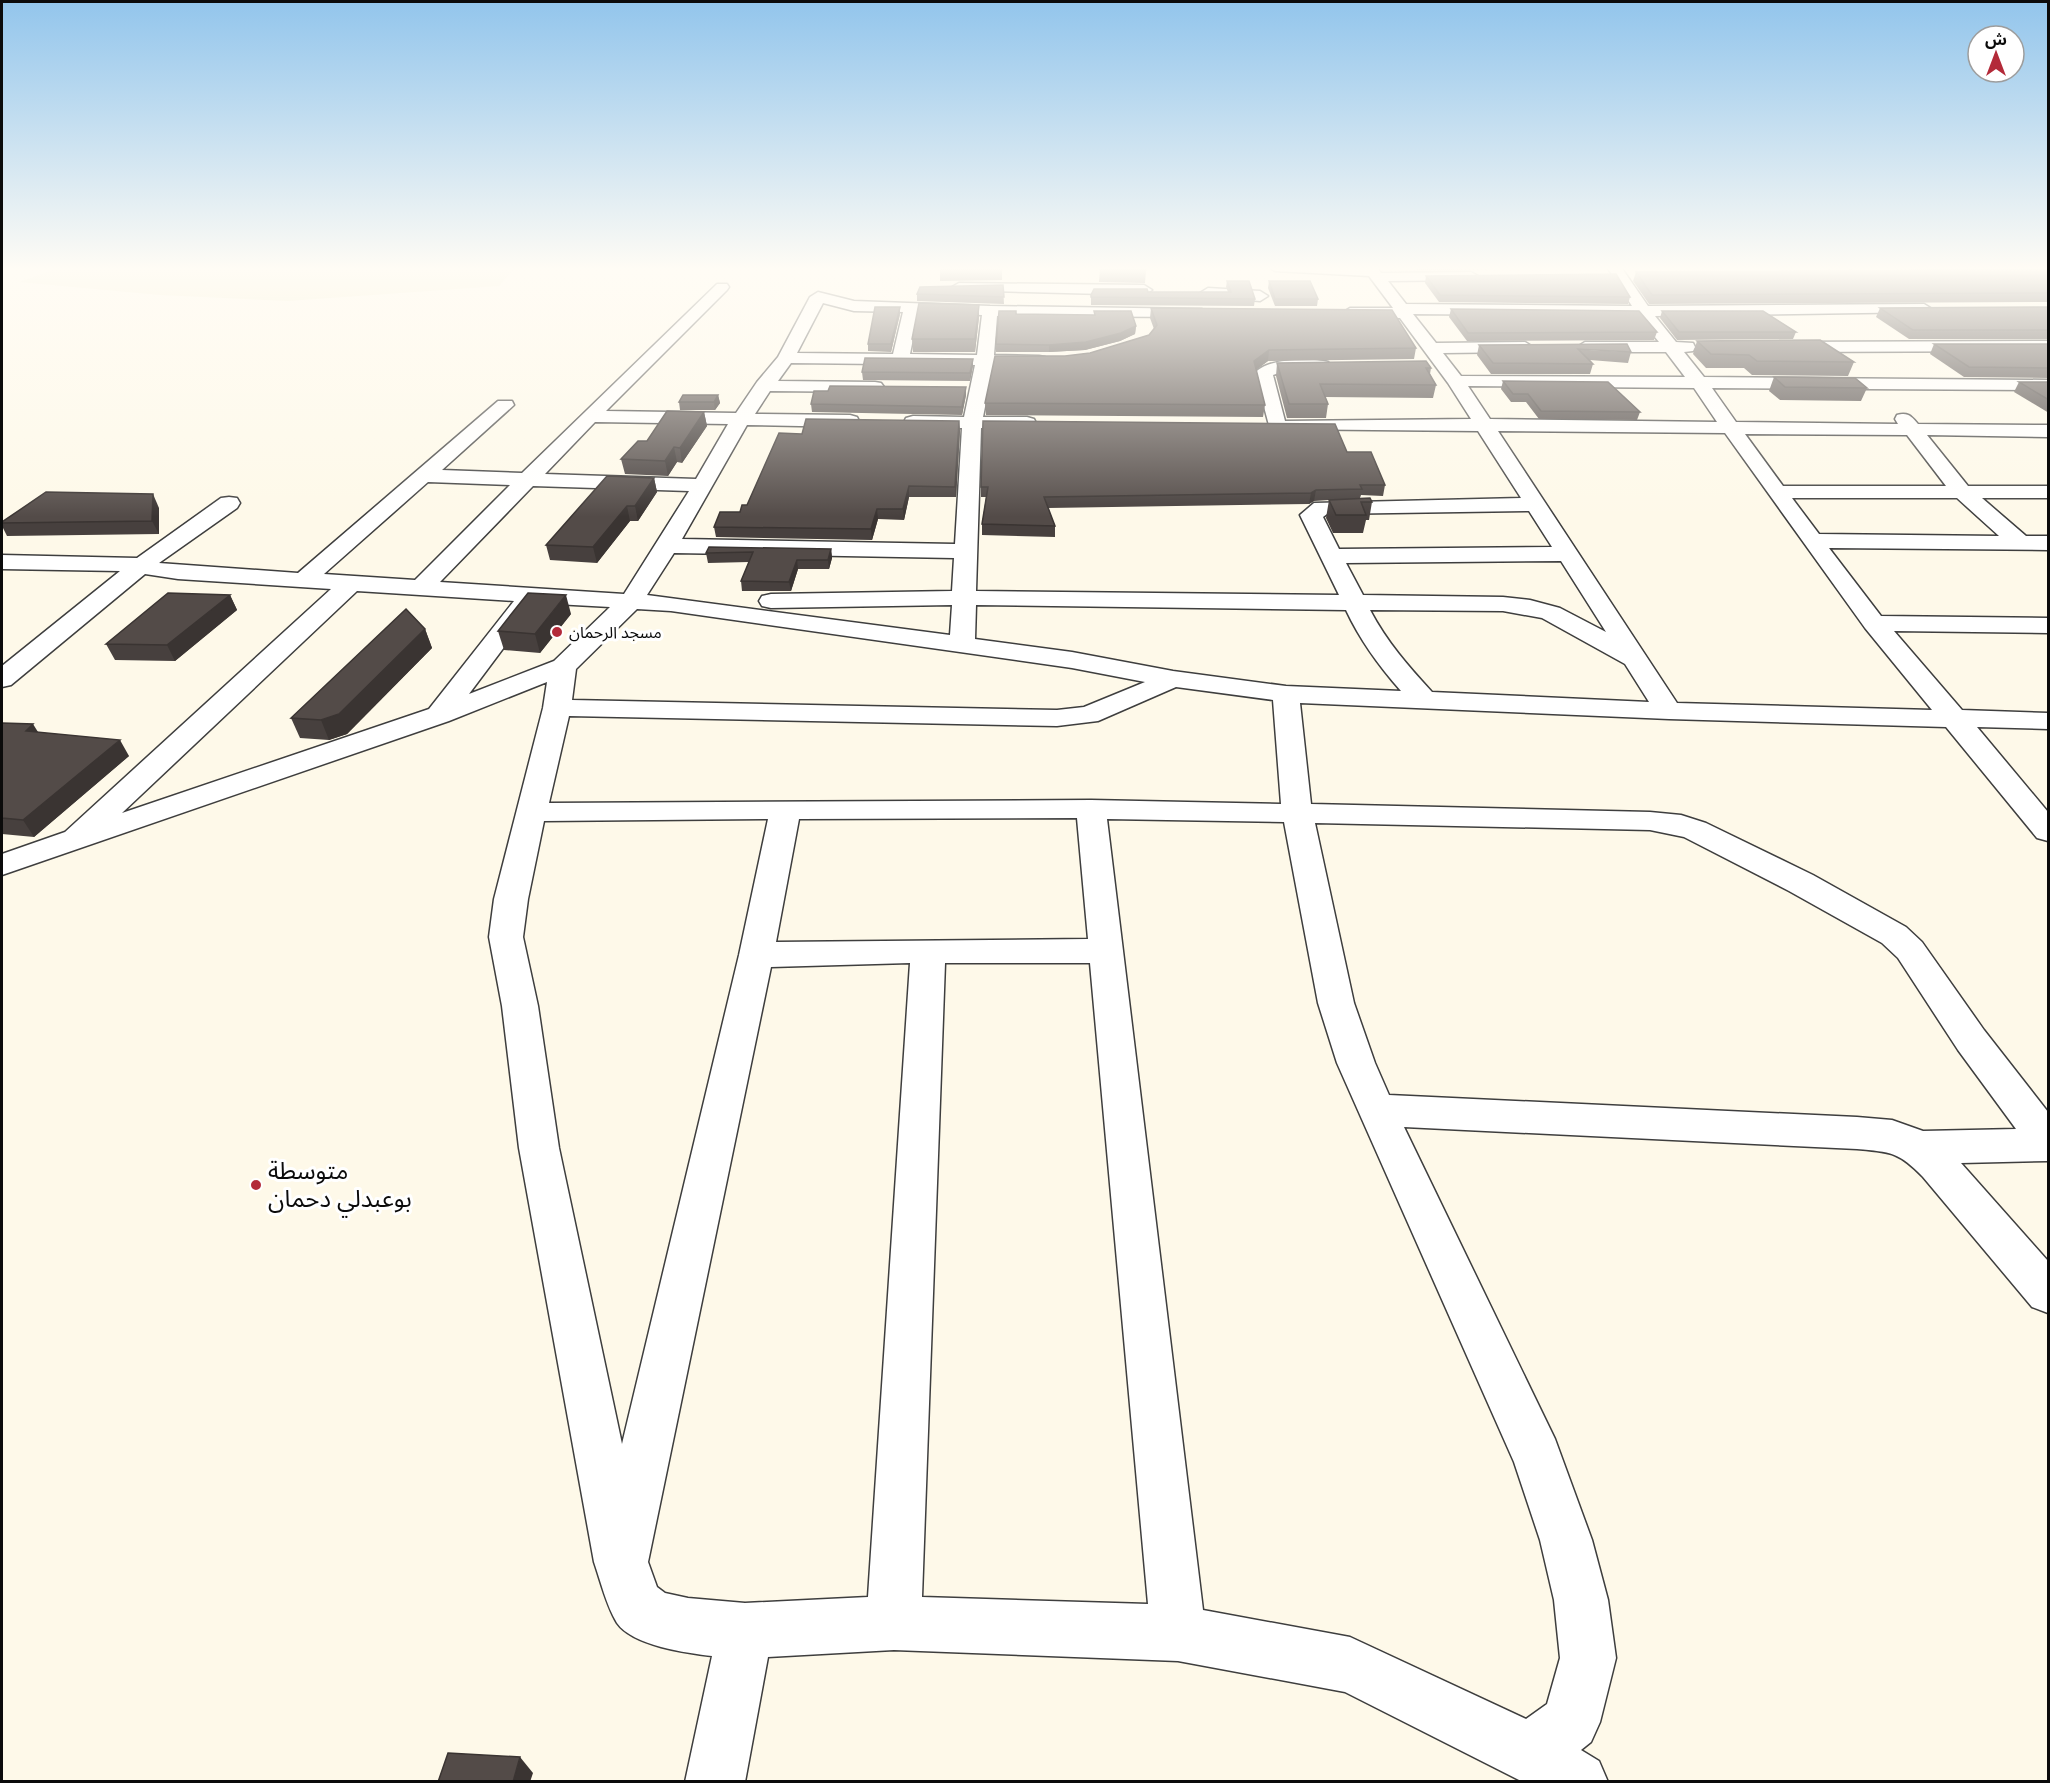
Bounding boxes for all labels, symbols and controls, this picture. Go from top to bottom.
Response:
north arrow [1966,24,2026,84]
text: ش [1985,28,2007,52]
place label: مسجد الرحمان [569,621,662,645]
marker: مسجد الرحمان [550,625,564,639]
place label: متوسطة بوعبدلي دحمان [268,1154,412,1218]
marker: متوسطة بوعبدلي دحمان [249,1178,263,1192]

